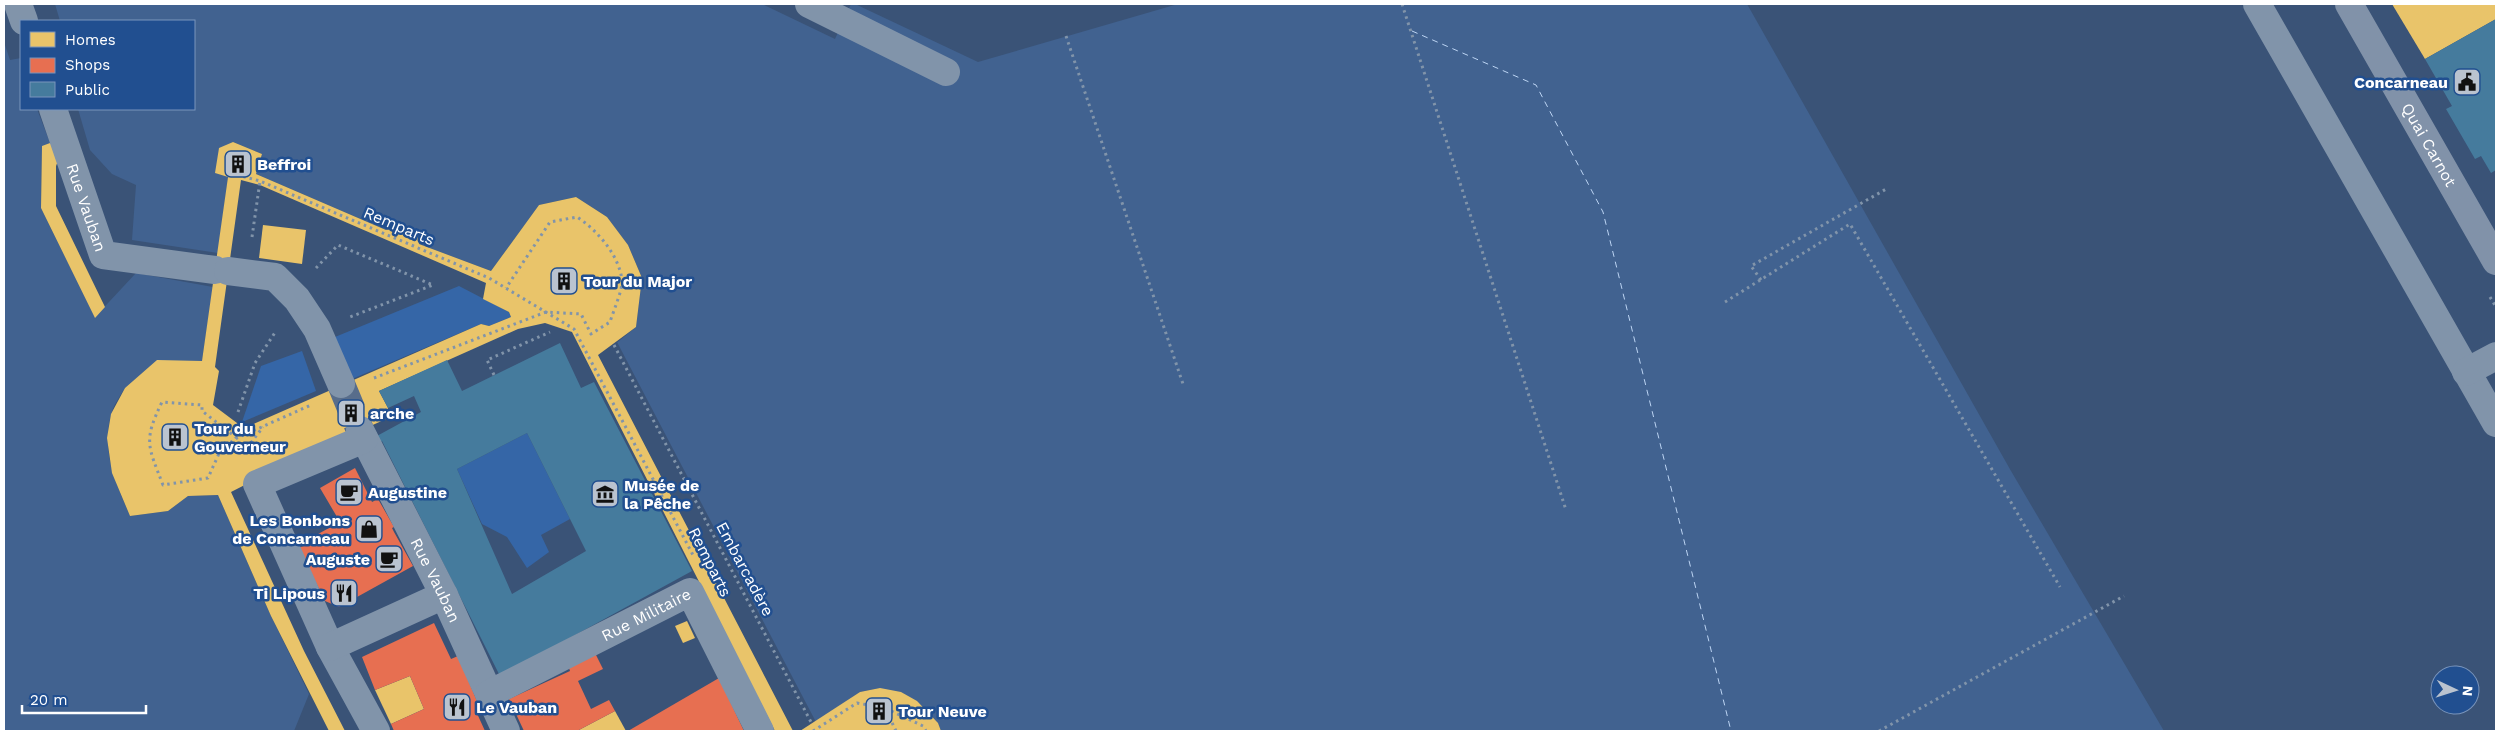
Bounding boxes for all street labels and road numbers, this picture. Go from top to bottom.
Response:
street label: Quai Carnot [2398,99,2461,190]
street label: Rue Vauban [63,161,111,254]
street label: Remparts [361,203,437,249]
street label: Embarcadère [712,519,778,619]
street label: Remparts [684,524,736,600]
street label: Rue Vauban [407,534,465,625]
street label: Rue Militaire [598,584,694,645]

